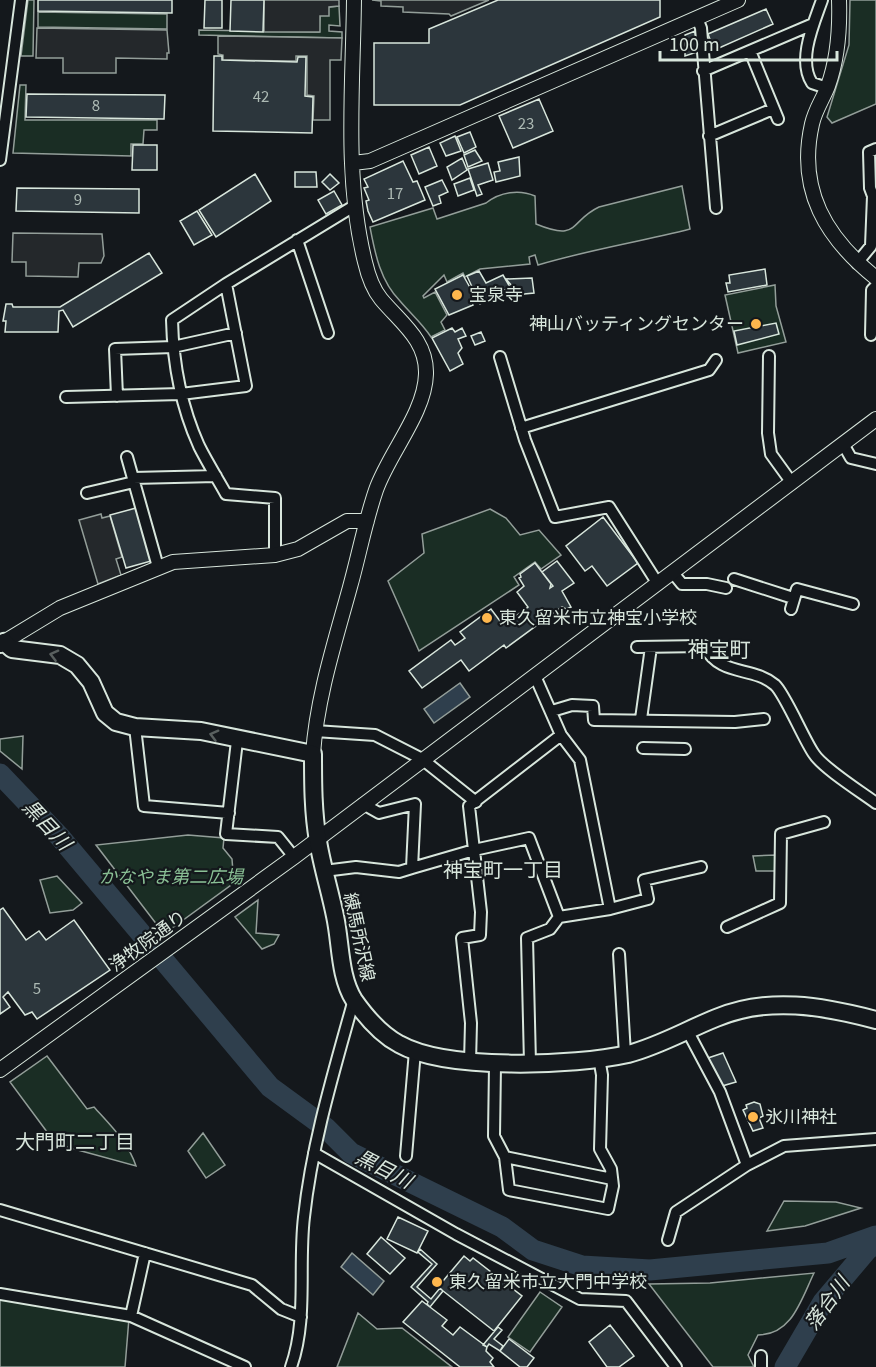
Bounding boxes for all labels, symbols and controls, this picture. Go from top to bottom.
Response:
scale bar [660,24,837,62]
text: 100 m [669,30,720,56]
house number: 42 [253,85,269,106]
house number: 8 [92,94,100,115]
house number: 23 [518,112,534,133]
house number: 17 [387,182,403,203]
house number: 9 [74,188,82,209]
place label: 宝泉寺 [469,280,523,306]
marker: 宝泉寺 [450,288,464,302]
place label: 神山バッティングセンター [529,309,744,335]
marker: 神山バッティングセンター [749,317,763,331]
place label: 東久留米市立神宝小学校 [499,603,697,629]
marker: 東久留米市立神宝小学校 [480,611,494,625]
district label: 神宝町 [688,633,751,663]
one-way arrow [49,649,59,662]
one-way arrow [209,729,219,742]
water label: 黒目川 [17,792,81,857]
district label: 神宝町一丁目 [443,854,563,883]
park label: かなやま第二広場 [99,862,245,888]
street label: 練馬所沢線 [339,890,383,983]
street label: 浄牧院通り [103,902,191,976]
house number: 5 [33,977,41,998]
place label: 氷川神社 [765,1102,837,1128]
marker: 氷川神社 [746,1110,760,1124]
district label: 大門町二丁目 [15,1126,135,1155]
water label: 黒目川 [351,1141,420,1195]
place label: 東久留米市立大門中学校 [449,1267,647,1293]
water label: 落合川 [796,1268,856,1335]
marker: 東久留米市立大門中学校 [430,1275,444,1289]

